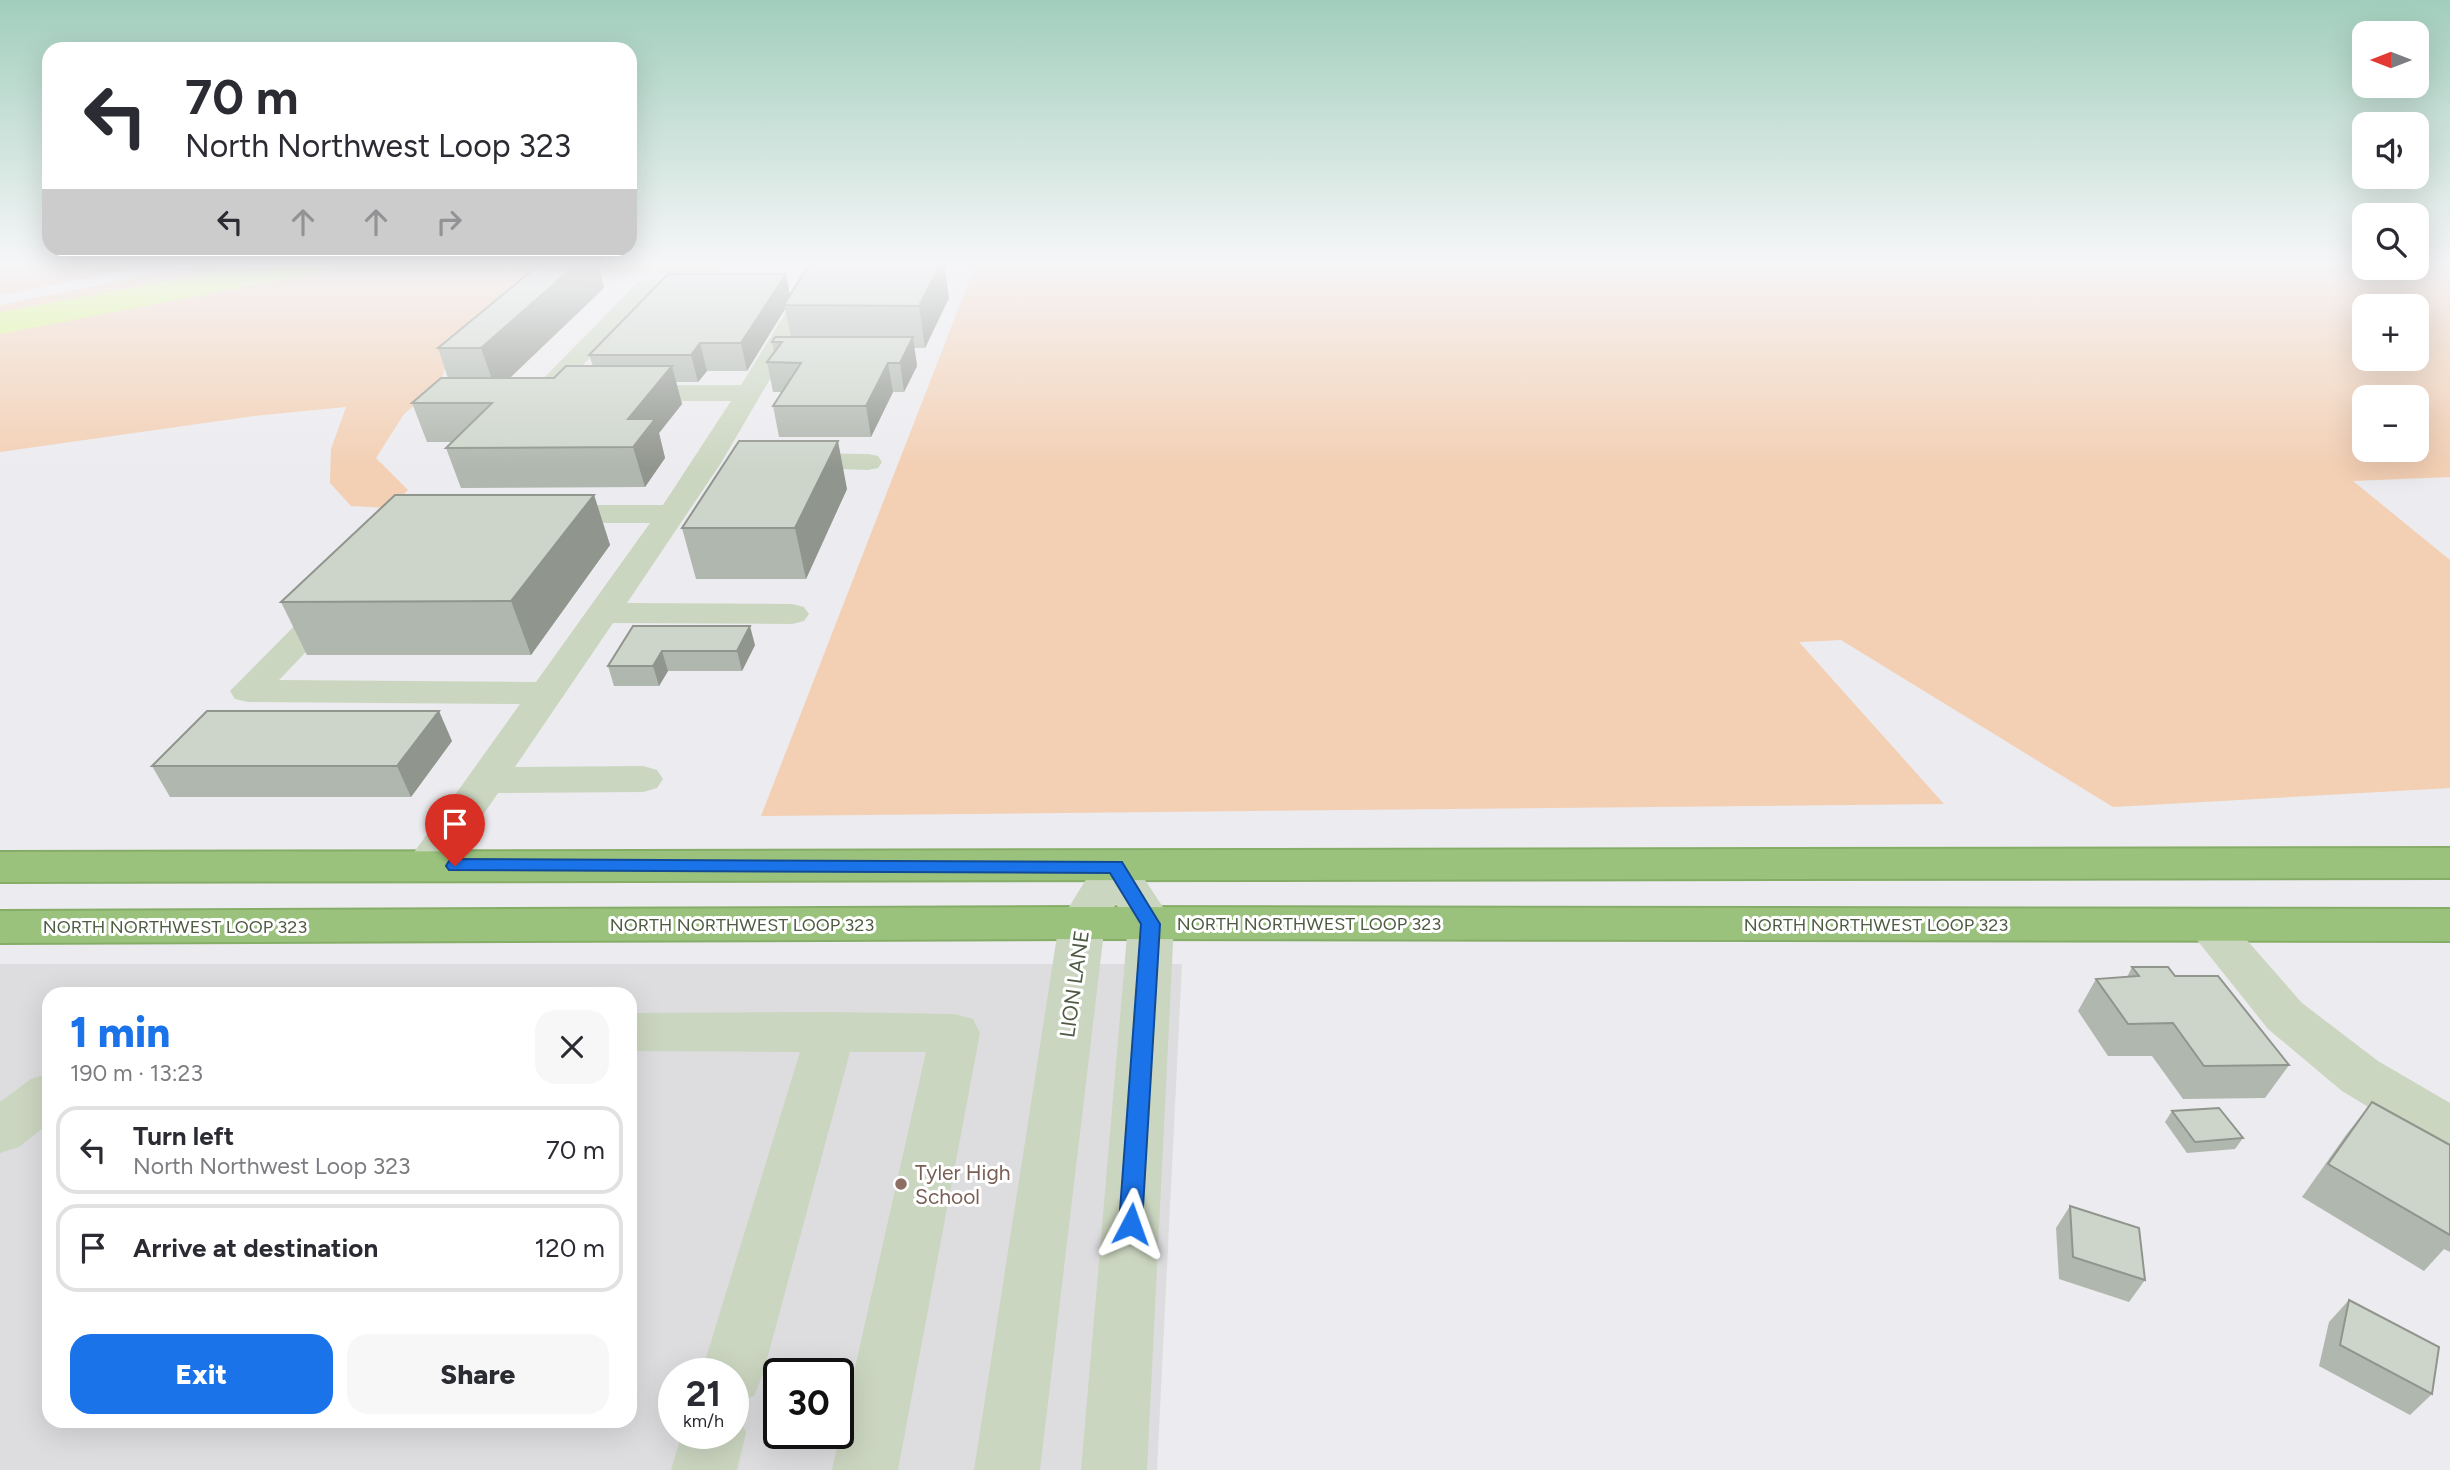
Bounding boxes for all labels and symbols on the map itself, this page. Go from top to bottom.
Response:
north arrow [2352,21,2429,98]
pin [425,794,485,866]
street label: NORTH NORTHWEST LOOP 323 [1177,913,1441,935]
street label: NORTH NORTHWEST LOOP 323 [610,914,874,936]
street label: NORTH NORTHWEST LOOP 323 [1744,914,2008,936]
street label: NORTH NORTHWEST LOOP 323 [43,916,307,938]
street label: LION LANE [1054,929,1094,1039]
place label: Tyler High School [915,1160,1010,1209]
marker: Tyler High School [893,1176,909,1192]
position arrow [1094,1187,1168,1261]
speed limit sign: 30 [763,1358,854,1449]

